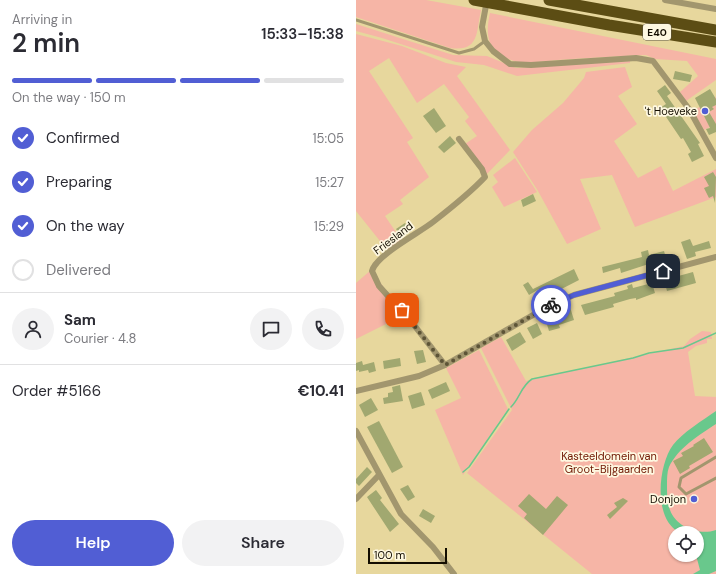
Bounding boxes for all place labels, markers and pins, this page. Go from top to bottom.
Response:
place label: 't Hoeveke [645,104,697,118]
marker: 't Hoeveke [700,106,710,116]
pin [646,254,680,288]
pin [385,293,419,327]
place label: Donjon [650,492,686,506]
marker: Donjon [689,494,699,504]

